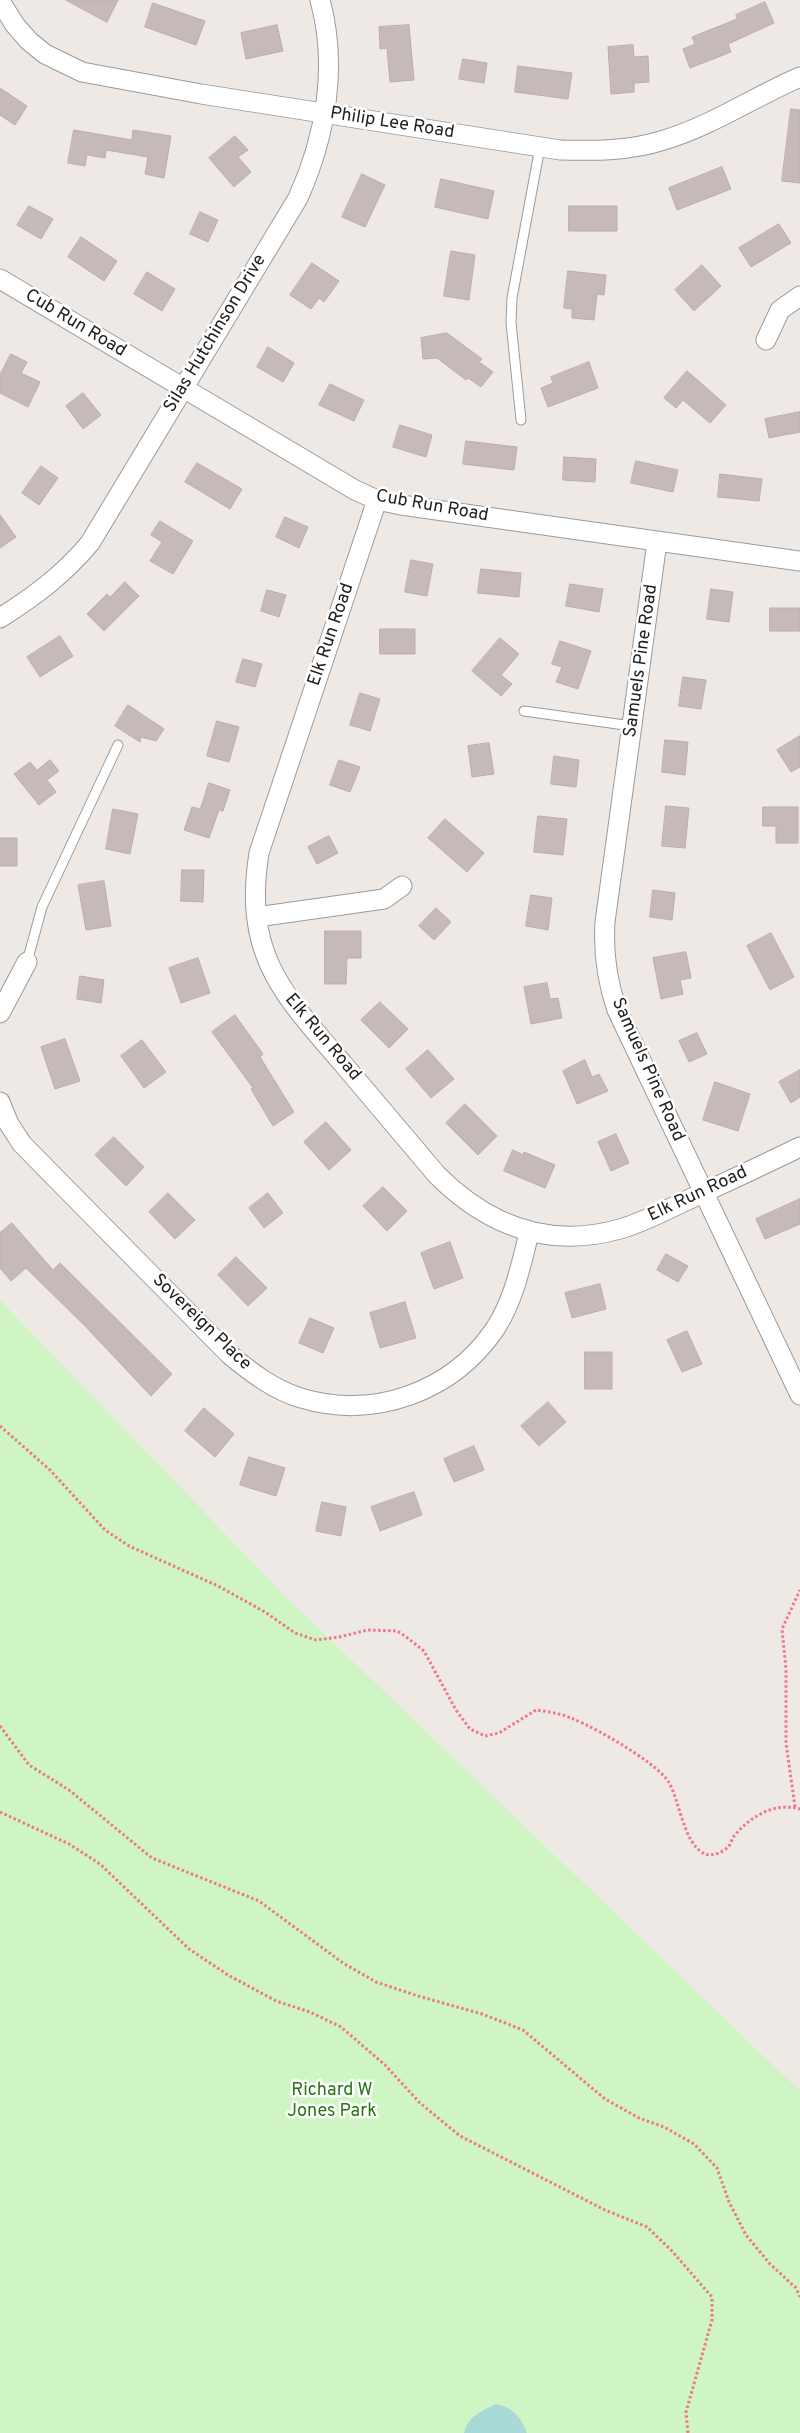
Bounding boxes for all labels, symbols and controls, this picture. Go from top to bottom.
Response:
street label: Philip Lee Road [328,104,456,144]
street label: Silas Hutchinson Drive [160,251,272,417]
street label: Cub Run Road [21,285,129,363]
street label: Cub Run Road [374,486,490,528]
street label: Elk Run Road [304,581,360,689]
street label: Samuels Pine Road [621,583,663,739]
street label: Elk Run Road [279,990,365,1086]
street label: Samuels Pine Road [606,995,688,1145]
street label: Elk Run Road [645,1163,751,1227]
street label: Sovereign Place [147,1270,255,1376]
park label: Richard W Jones Park [287,2080,377,2122]

